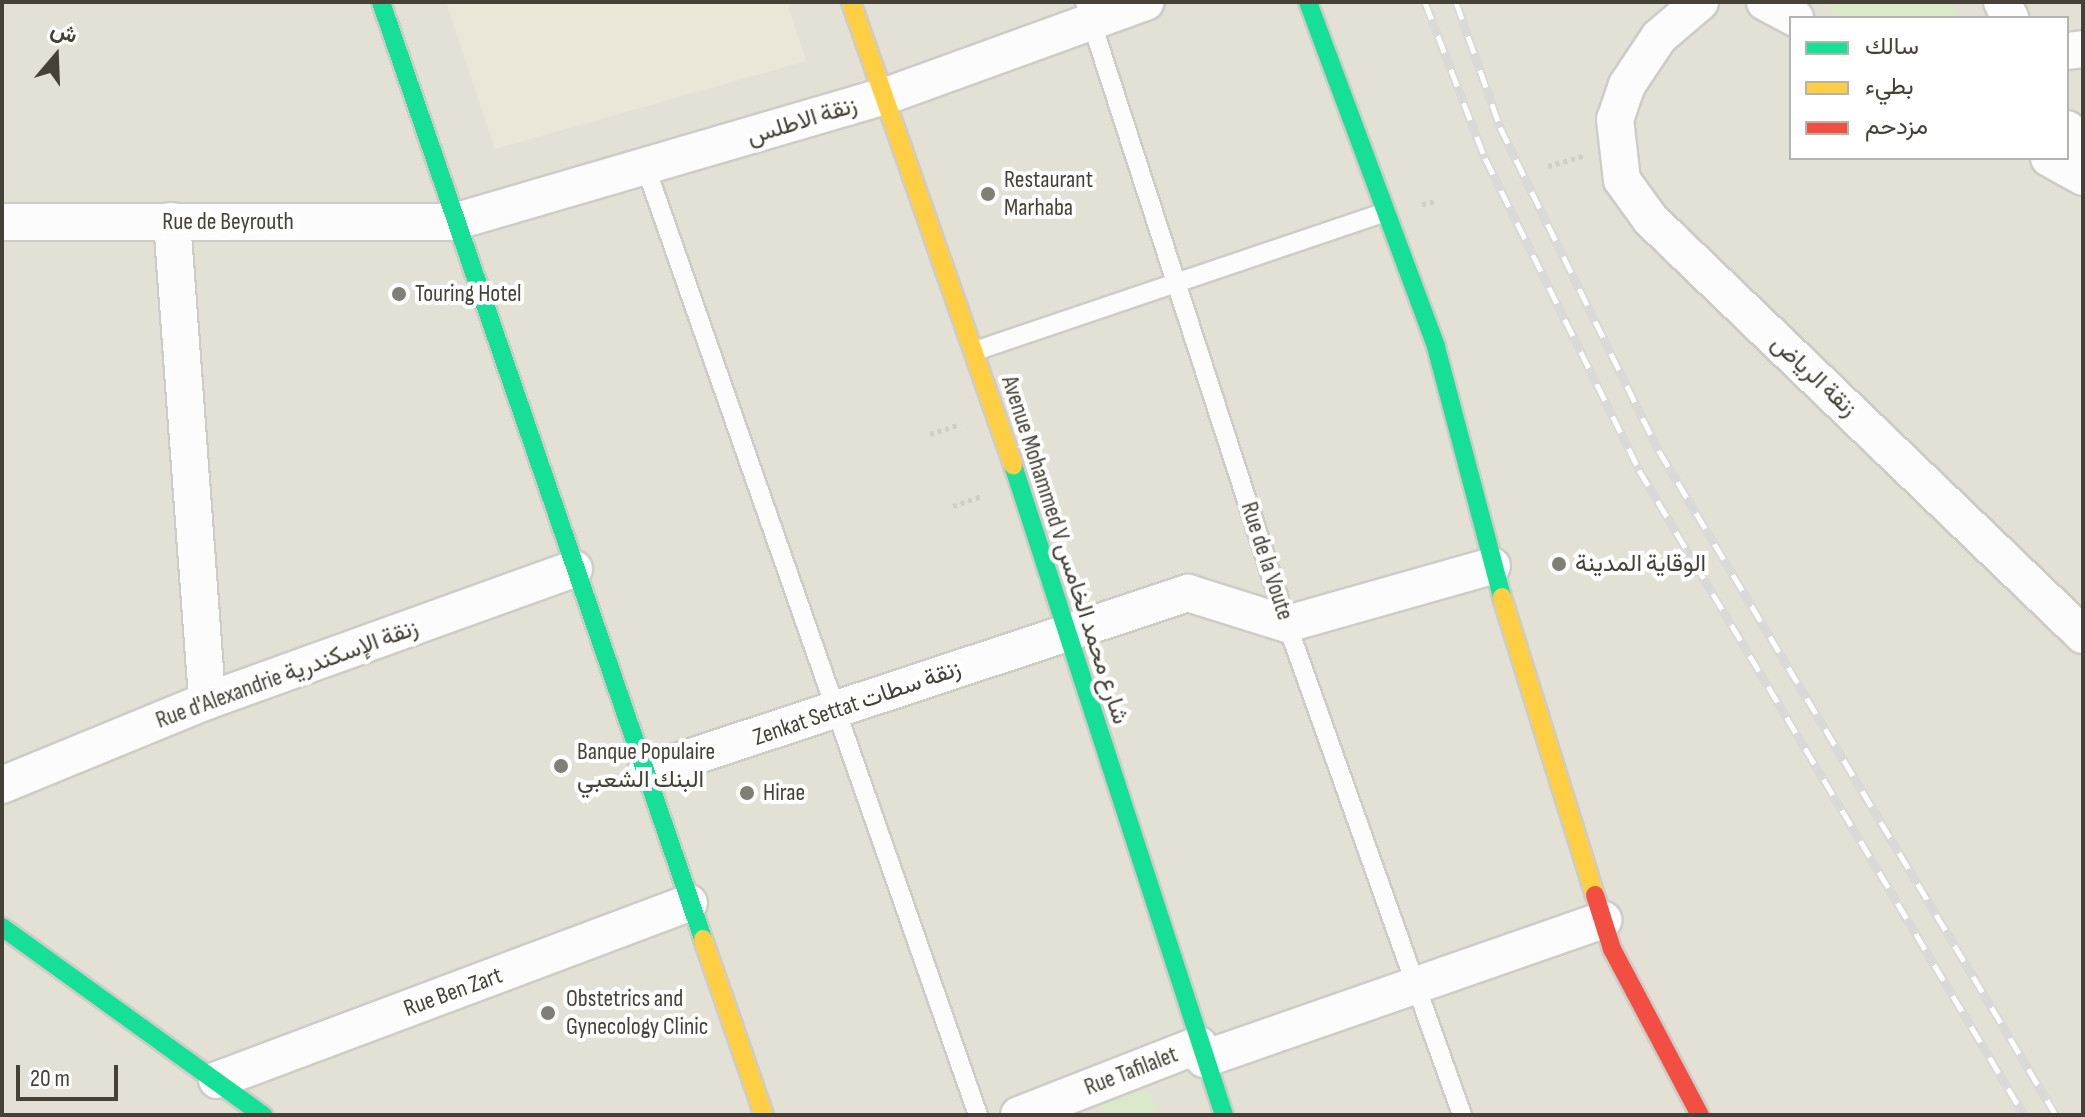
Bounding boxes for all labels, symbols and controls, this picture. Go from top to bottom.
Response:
north arrow [16,16,96,96]
text: ش [47,16,81,50]
legend [1789,16,2069,160]
text: سالك [1865,32,1919,61]
text: بطيء [1865,72,1914,101]
street label: زنقة الاطلس [743,91,861,151]
text: مزدحم [1865,112,1928,141]
place label: Restaurant Marhaba [1004,166,1093,222]
marker: Restaurant Marhaba [979,185,997,203]
street label: Rue de Beyrouth [162,208,294,236]
place label: Touring Hotel [415,280,522,308]
marker: Touring Hotel [390,285,408,303]
street label: زنقة الرياض [1765,329,1863,423]
street label: Avenue Mohammed V شارع محمد الخامس [995,372,1135,728]
street label: Rue de la Voute [1234,498,1300,624]
place label: الوقاية المدينة [1575,550,1706,578]
marker: الوقاية المدينة [1550,555,1568,573]
street label: Rue d'Alexandrie زنقة الإسكندرية [152,613,422,735]
street label: Zenkat Settat زنقة سطات [749,654,965,752]
place label: Banque Populaire البنك الشعبي [577,738,715,794]
marker: Banque Populaire البنك الشعبي [552,757,570,775]
place label: Hirae [763,779,805,807]
marker: Hirae [738,784,756,802]
street label: Rue Ben Zart [400,961,506,1023]
place label: Obstetrics and Gynecology Clinic [566,985,708,1041]
marker: Obstetrics and Gynecology Clinic [537,1002,559,1024]
street label: Rue Tafilalet [1080,1040,1182,1102]
scale bar [20,1049,122,1099]
text: 20 m [30,1064,70,1093]

